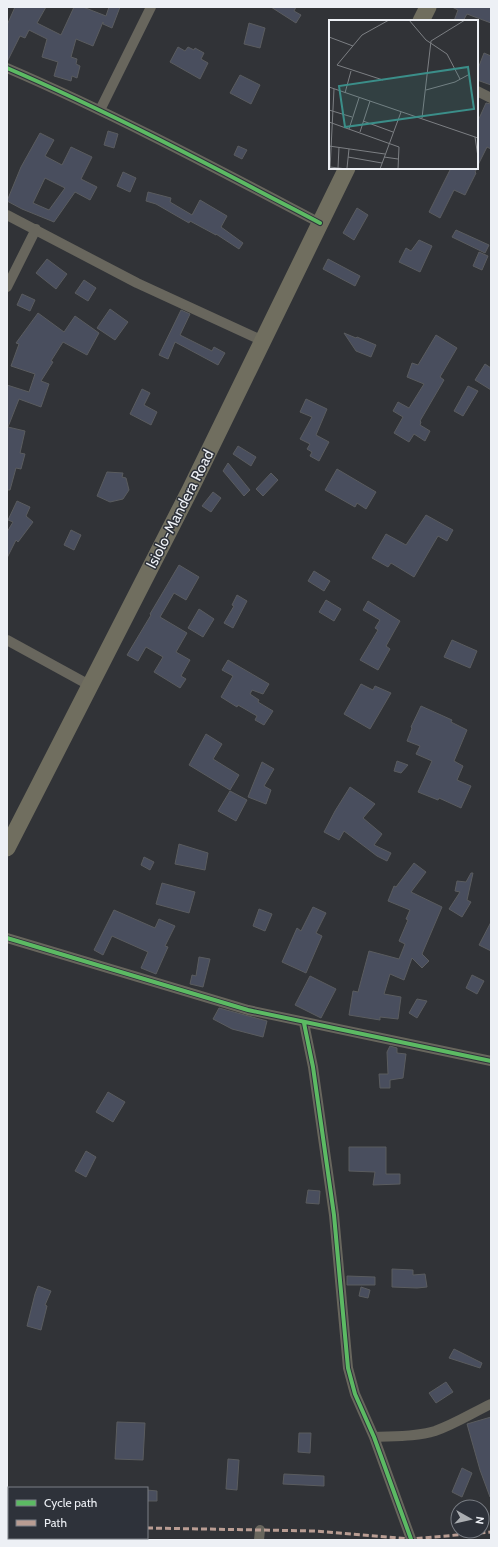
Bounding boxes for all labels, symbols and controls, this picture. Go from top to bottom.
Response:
inset map [329,20,478,169]
street label: Isiolo-Mandera Road [142,447,218,571]
legend [8,1487,148,1539]
text: Cycle path [44,1495,97,1510]
north arrow [450,1499,490,1539]
text: Path [44,1515,67,1530]
text: N [472,1516,487,1525]

